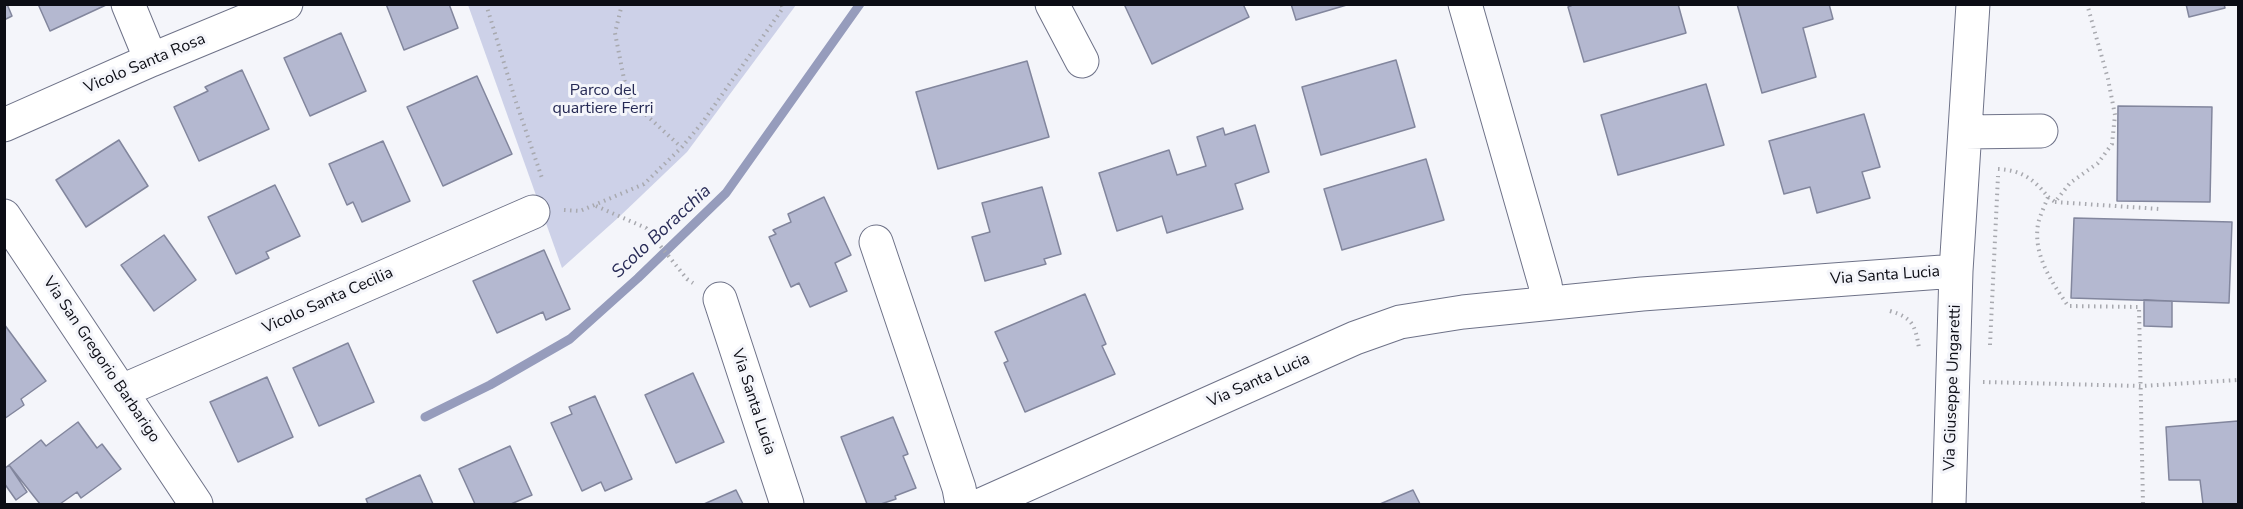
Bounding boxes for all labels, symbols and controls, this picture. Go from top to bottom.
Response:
street label: Vicolo Santa Rosa [82,30,208,98]
park label: Parco del quartiere Ferri [552,81,654,119]
water label: Scolo Boracchia [608,181,716,283]
street label: Via Santa Lucia [1829,263,1941,289]
street label: Vicolo Santa Cecilia [260,264,396,338]
street label: Via San Gregorio Barbarigo [38,273,164,447]
street label: Via Giuseppe Ungaretti [1940,304,1966,472]
street label: Via Santa Lucia [727,347,779,457]
street label: Via Santa Lucia [1205,350,1313,412]

